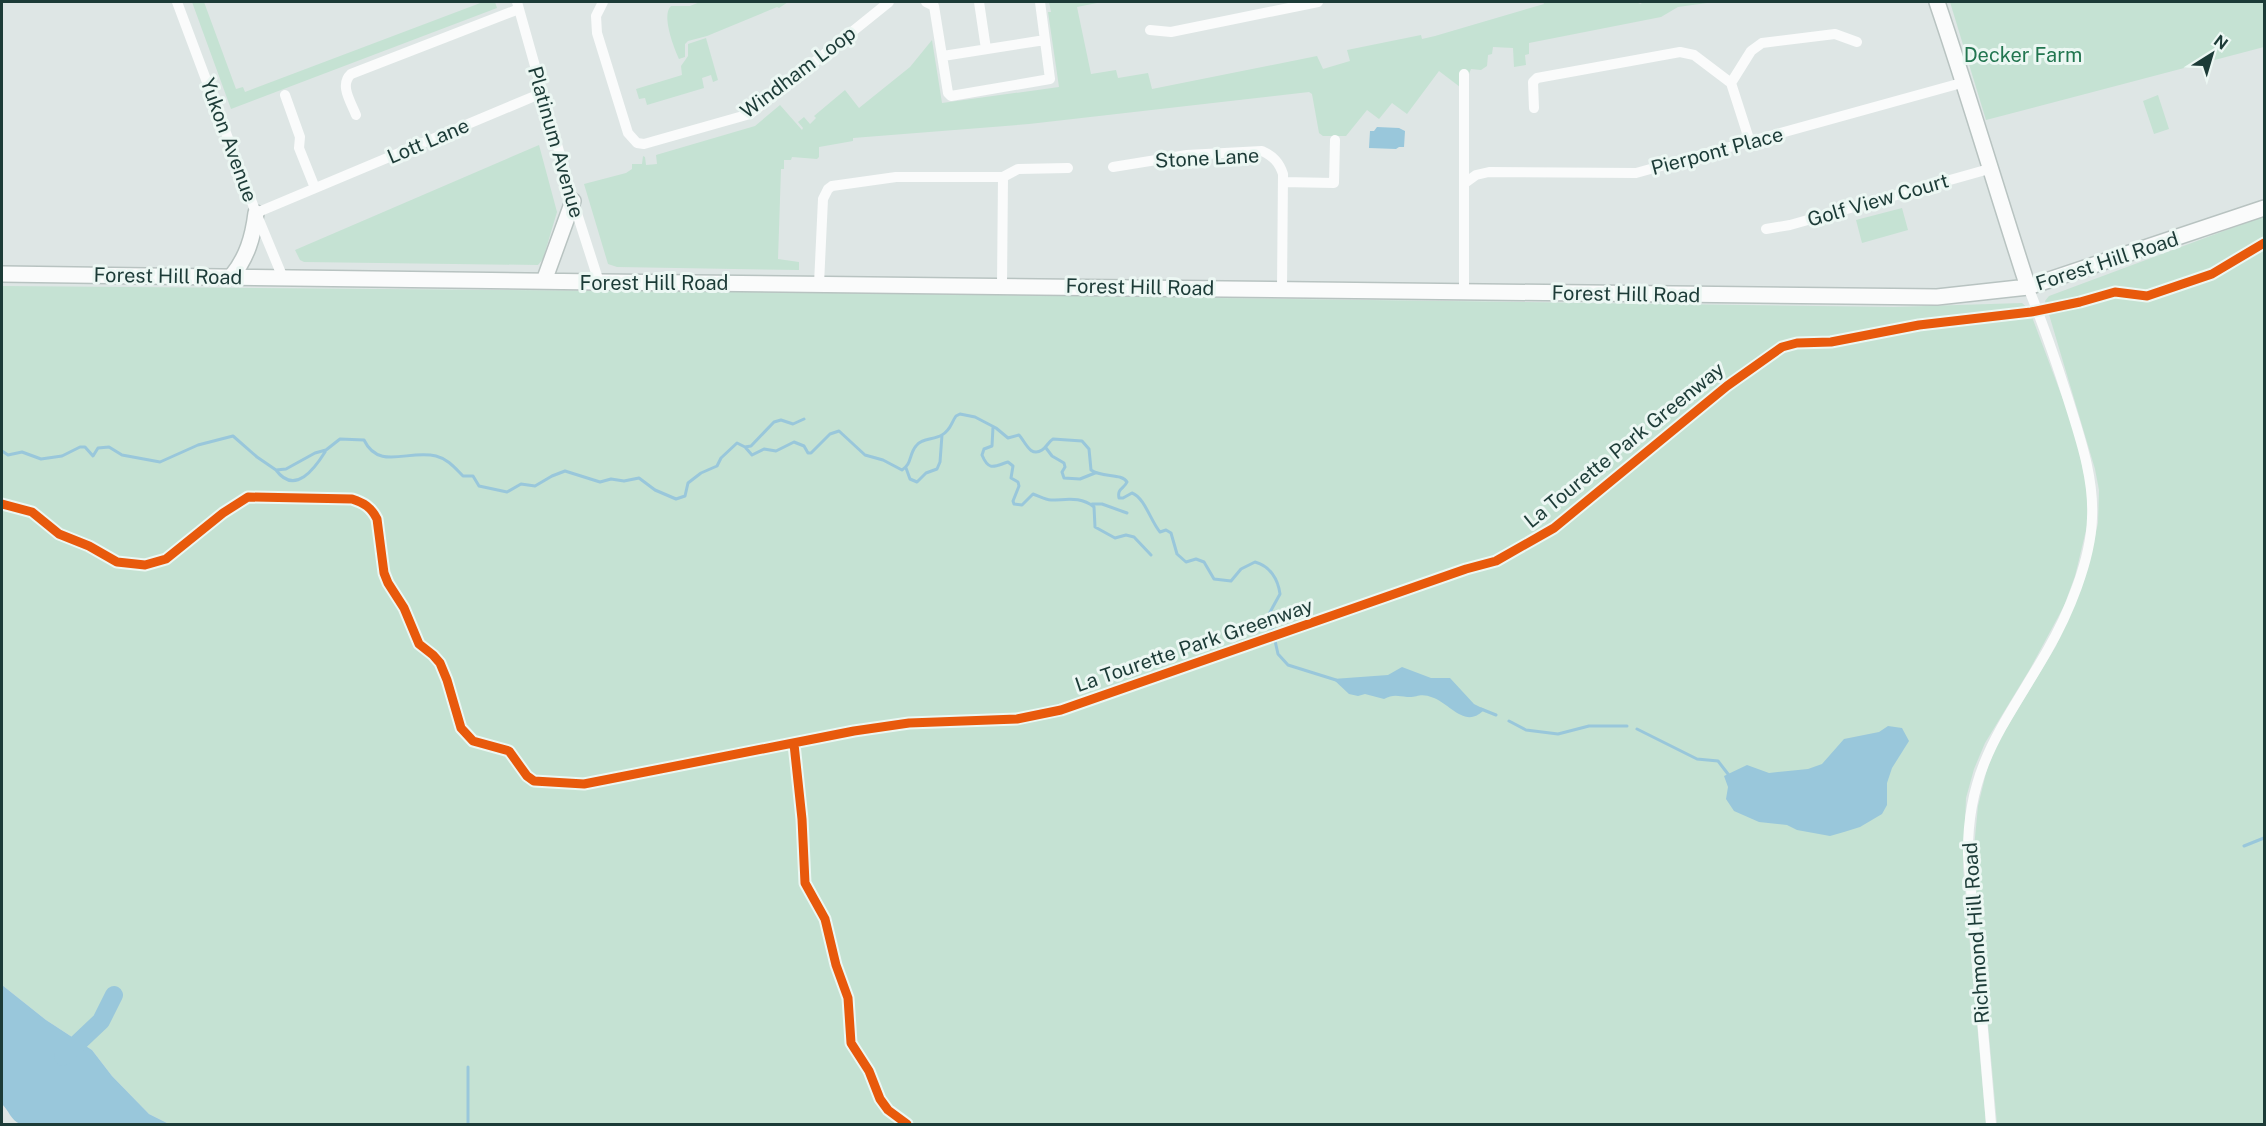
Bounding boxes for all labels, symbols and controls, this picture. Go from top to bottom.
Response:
street label: Windham Loop [736,21,860,123]
north arrow [2182,24,2242,84]
text: N [2210,31,2231,54]
park label: Decker Farm [1964,43,2082,67]
street label: Platinum Avenue [523,64,589,220]
street label: Yukon Avenue [195,75,263,205]
street label: Lott Lane [383,113,473,169]
street label: Pierpont Place [1648,122,1786,180]
street label: Stone Lane [1154,143,1260,173]
street label: Golf View Court [1805,168,1951,232]
street label: Forest Hill Road [2033,227,2181,295]
street label: Forest Hill Road [93,263,243,289]
street label: Forest Hill Road [580,271,728,295]
street label: Forest Hill Road [1065,274,1215,300]
street label: Forest Hill Road [1551,281,1701,307]
street label: La Tourette Park Greenway [1519,357,1729,533]
street label: La Tourette Park Greenway [1072,593,1316,697]
street label: Richmond Hill Road [1958,841,1994,1025]

